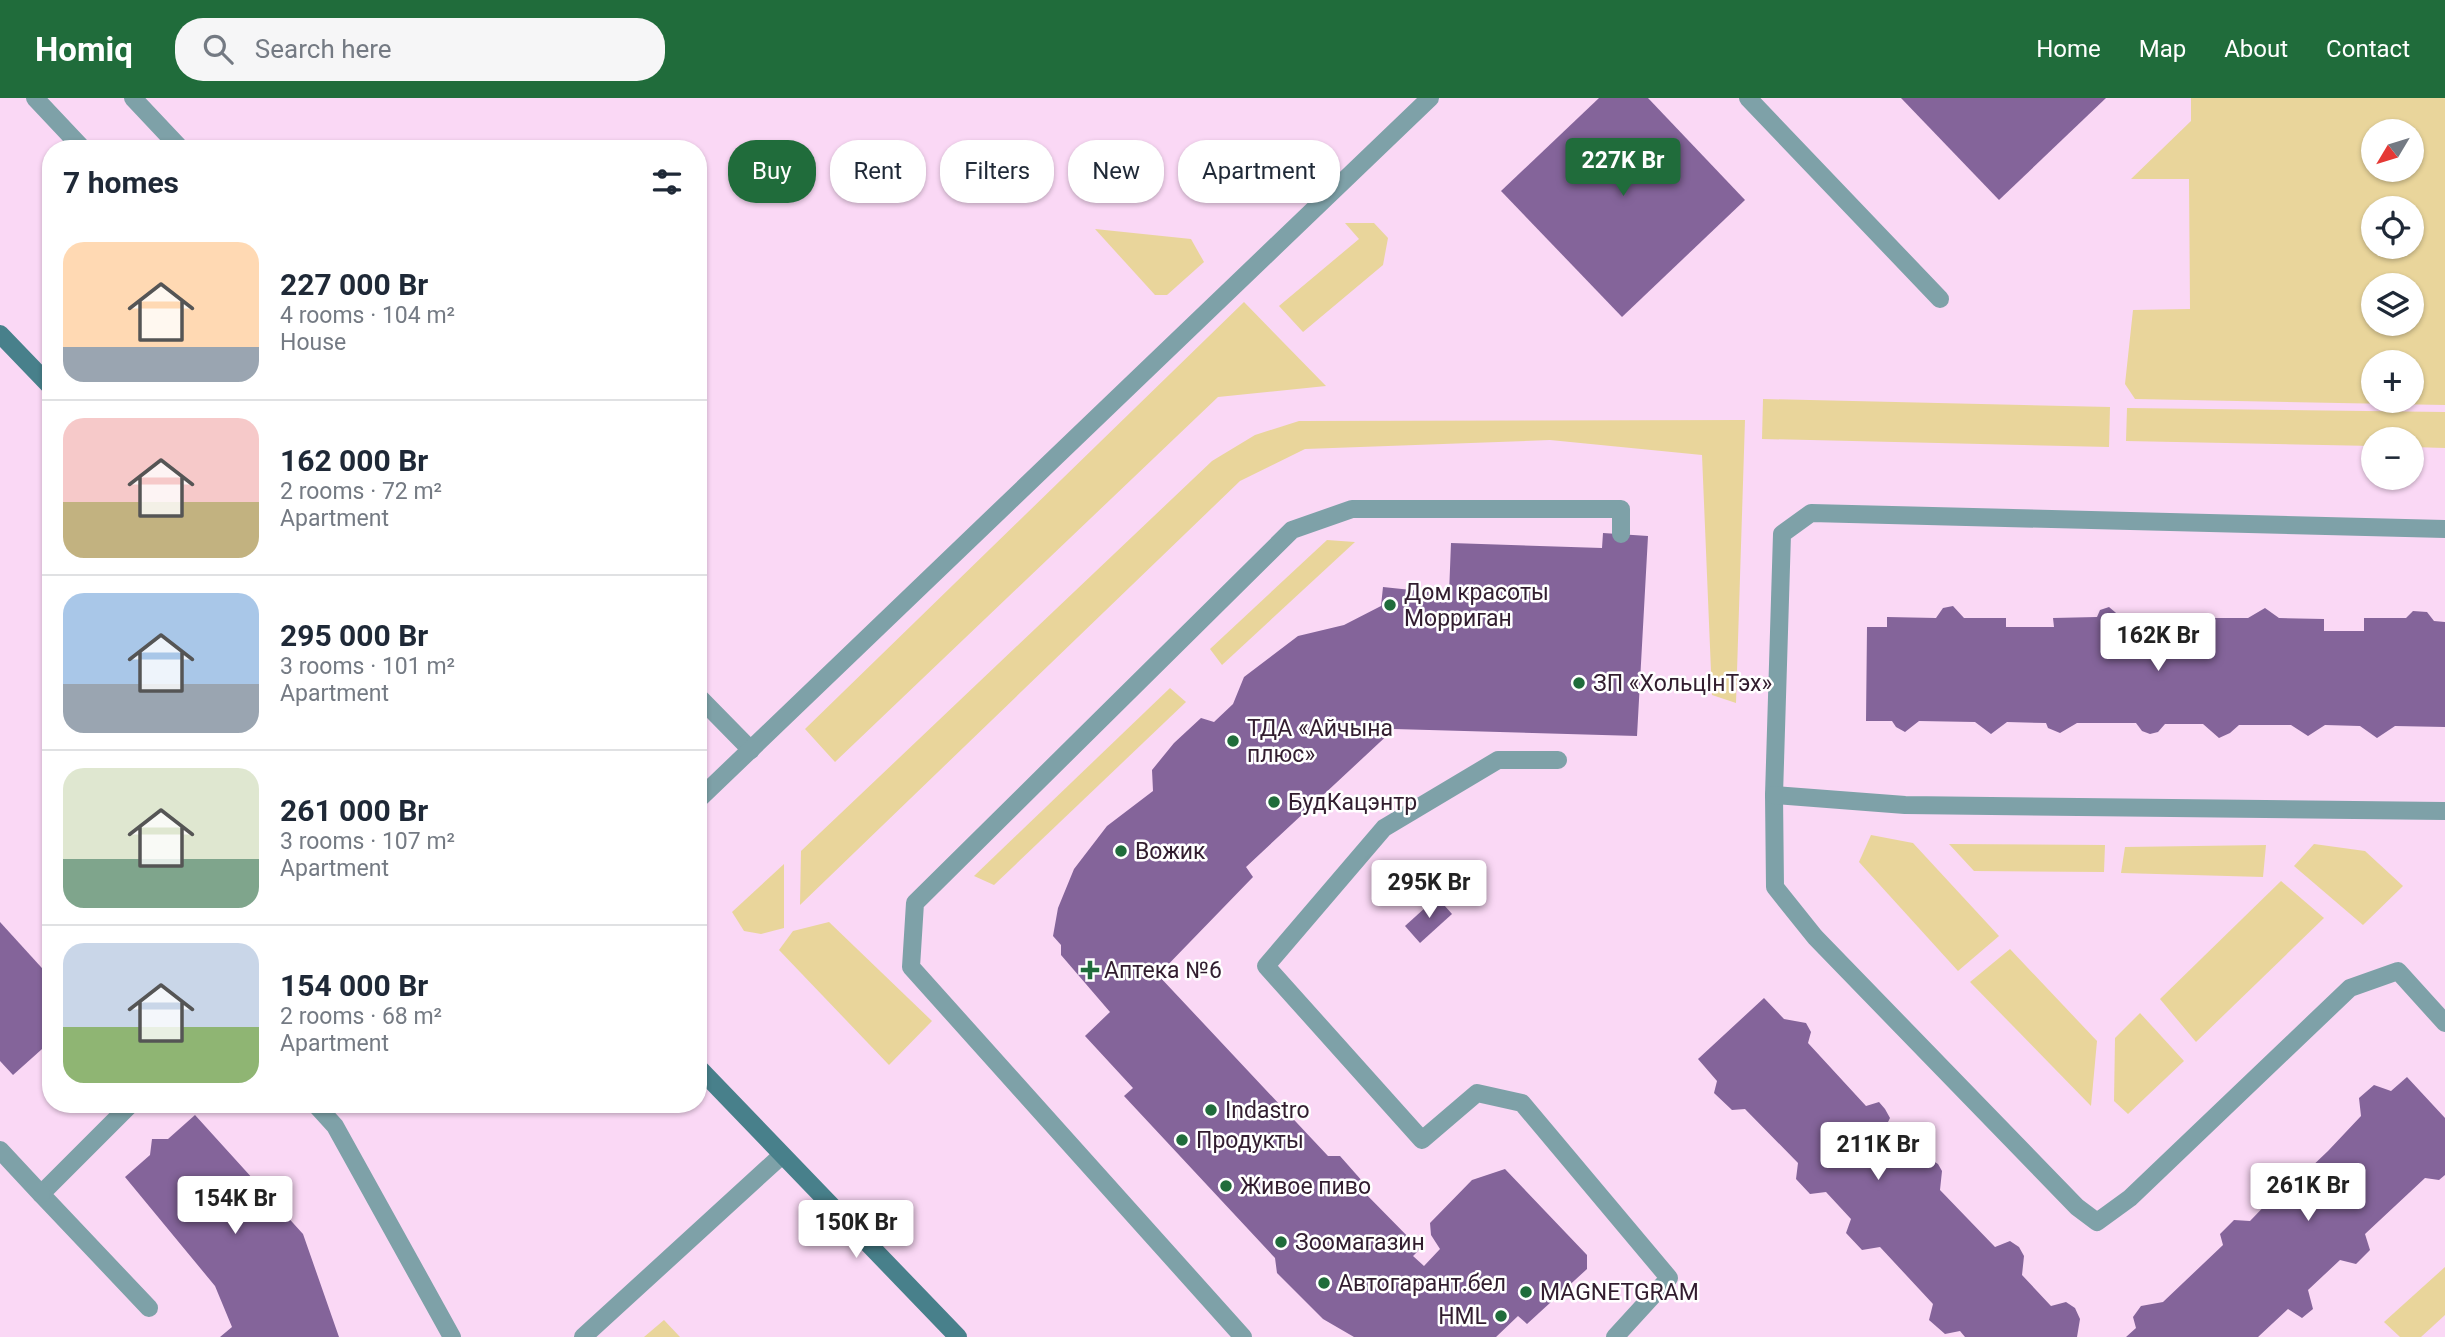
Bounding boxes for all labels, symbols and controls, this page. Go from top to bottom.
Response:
search box [175,18,665,81]
text: Homiq [35,30,133,69]
icon: search [199,30,237,68]
text: Search here [255,34,392,64]
text: Home [2036,35,2101,63]
text: Map [2139,35,2186,63]
text: About [2224,35,2288,63]
text: Contact [2326,35,2410,63]
north arrow [2361,119,2424,182]
map controls [2361,119,2424,490]
pin: 227K Br [1558,139,1688,198]
chip: Buy [728,140,816,203]
chip: Rent [830,140,926,203]
chip: Filters [940,140,1054,203]
chip: New [1068,140,1164,203]
chip: Apartment [1178,140,1340,203]
text: 227K Br [1581,147,1665,174]
icon: filters [648,163,686,201]
text: 7 homes [63,165,179,200]
button: locate [2361,196,2424,259]
text: 227 000 Br [280,267,428,302]
icon: home [119,270,203,354]
button: layers [2361,273,2424,336]
text: 4 rooms · 104 m² [280,302,455,329]
text: House [280,329,346,356]
button: + [2361,350,2424,413]
button: − [2361,427,2424,490]
text: 162 000 Br [280,443,428,478]
icon: home [119,446,203,530]
text: 2 rooms · 72 m² [280,478,442,505]
text: Apartment [280,505,389,532]
place label: Дом красоты Морриган [1404,579,1549,632]
marker: Дом красоты Морриган [1382,597,1398,613]
pin: 162K Br [2093,614,2223,673]
text: 295 000 Br [280,618,428,653]
icon: home [119,621,203,705]
text: 162K Br [2116,622,2200,649]
text: 3 rooms · 101 m² [280,653,455,680]
place label: ЗП «ХольцIнТэх» [1593,670,1772,697]
marker: ЗП «ХольцIнТэх» [1571,675,1587,691]
text: Apartment [280,680,389,707]
place label: ТДА «Айчына плюс» [1247,715,1393,768]
marker: ТДА «Айчына плюс» [1225,733,1241,749]
place label: БудКацэнтр [1288,789,1417,816]
text: 261 000 Br [280,793,428,828]
marker: БудКацэнтр [1266,794,1282,810]
icon: home [119,796,203,880]
text: 3 rooms · 107 m² [280,828,455,855]
place label: Вожик [1135,838,1206,865]
marker: Вожик [1113,843,1129,859]
text: Apartment [280,855,389,882]
pin: 295K Br [1364,860,1494,920]
text: 295K Br [1387,869,1471,896]
place label: Аптека №6 [1104,957,1222,984]
marker: Аптека №6 [1082,962,1098,978]
text: 154 000 Br [280,968,428,1003]
icon: home [119,971,203,1055]
text: 2 rooms · 68 m² [280,1003,442,1030]
text: Apartment [280,1030,389,1057]
place label: Indastro [1225,1097,1310,1124]
marker: Indastro [1203,1102,1219,1118]
pin: 211K Br [1813,1122,1943,1182]
place label: Продукты [1196,1127,1304,1154]
text: 211K Br [1836,1131,1920,1158]
marker: Продукты [1174,1132,1190,1148]
pin: 261K Br [2243,1164,2373,1223]
text: 261K Br [2266,1172,2350,1199]
place label: Живое пиво [1240,1173,1371,1200]
pin: 154K Br [170,1176,300,1236]
marker: Живое пиво [1218,1178,1234,1194]
text: 154K Br [193,1185,277,1212]
pin: 150K Br [791,1200,921,1260]
text: 150K Br [814,1209,898,1236]
place label: Зоомагазин [1295,1229,1425,1256]
marker: Зоомагазин [1273,1234,1289,1250]
place label: Автогарант.бел [1338,1270,1506,1297]
marker: Автогарант.бел [1316,1275,1332,1291]
place label: MAGNETGRAM [1540,1279,1699,1306]
marker: MAGNETGRAM [1518,1284,1534,1300]
place label: HML [1438,1303,1487,1330]
marker: HML [1493,1308,1509,1324]

